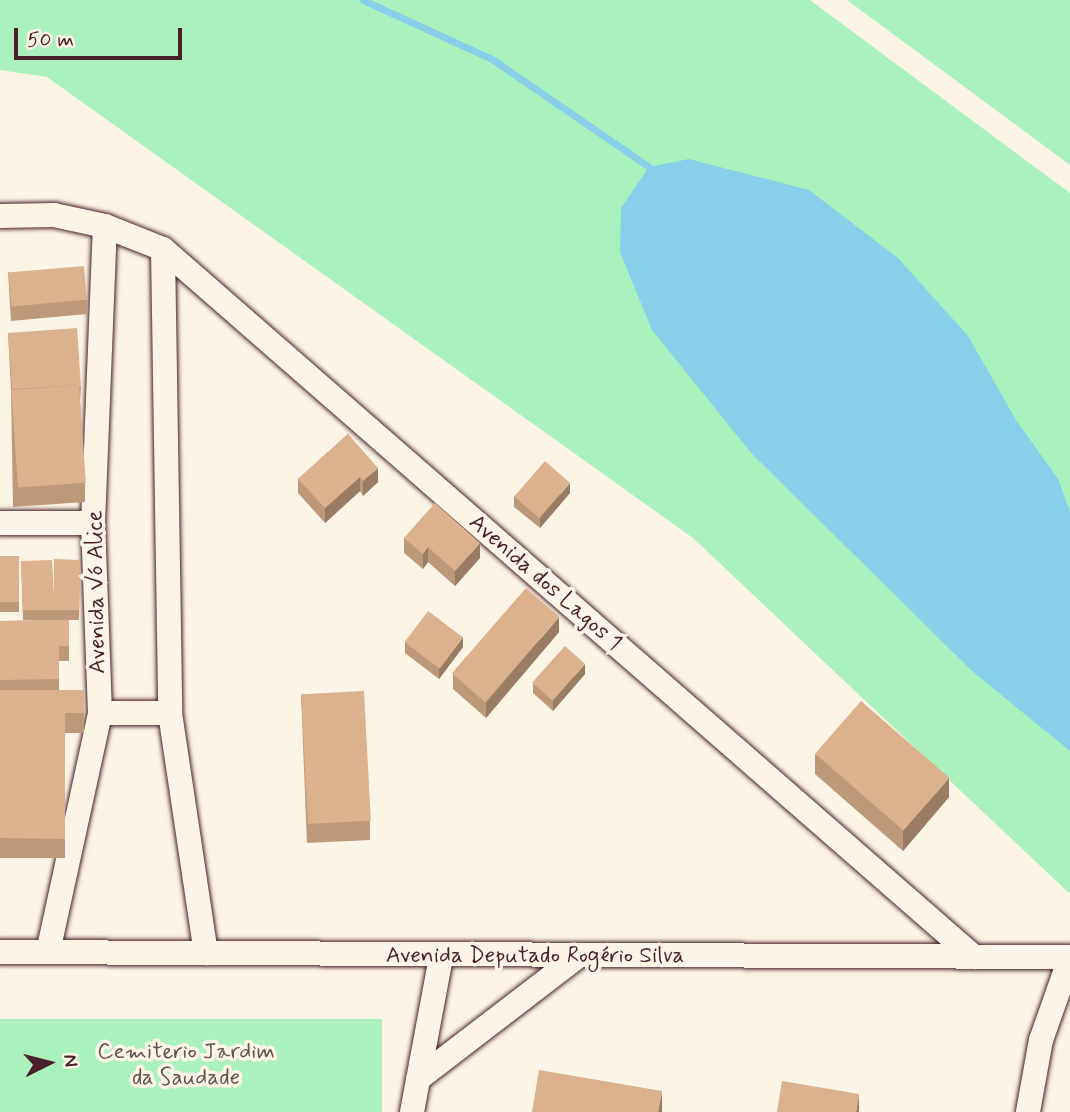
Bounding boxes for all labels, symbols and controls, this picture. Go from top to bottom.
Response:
scale bar [18,14,186,58]
text: 50 m [27,26,74,54]
street label: Avenida Vó Alice [82,510,112,674]
street label: Avenida dos Lagos 1 [464,510,626,656]
street label: Avenida Deputado Rogério Silva [387,942,683,970]
north arrow [14,1028,84,1098]
park label: Cemiterio Jardim da Saudade [98,1038,274,1092]
text: N [57,1053,83,1068]

